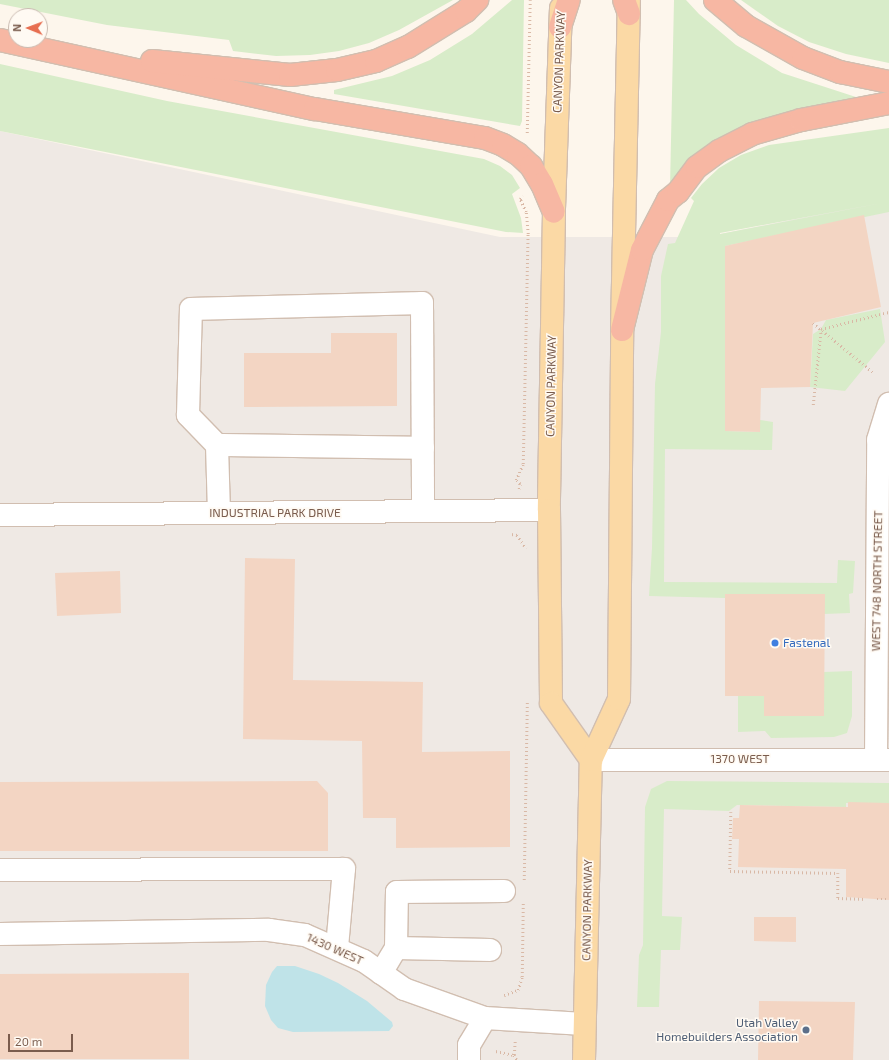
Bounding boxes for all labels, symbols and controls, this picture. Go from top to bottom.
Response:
north arrow [8,8,48,48]
street label: CANYON PARKWAY [550,11,568,113]
text: N [10,24,23,32]
street label: CANYON PARKWAY [543,335,559,437]
street label: INDUSTRIAL PARK DRIVE [209,506,341,520]
street label: WEST 748 NORTH STREET [869,510,885,652]
place label: Fastenal [783,636,830,650]
marker: Fastenal [770,638,780,648]
street label: 1370 WEST [710,752,770,766]
street label: CANYON PARKWAY [579,859,595,961]
street label: 1430 WEST [304,930,366,968]
place label: Utah Valley Homebuilders Association [656,1016,798,1044]
marker: Utah Valley Homebuilders Association [801,1025,811,1035]
scale bar [10,1026,75,1052]
text: 20 m [15,1034,42,1048]

